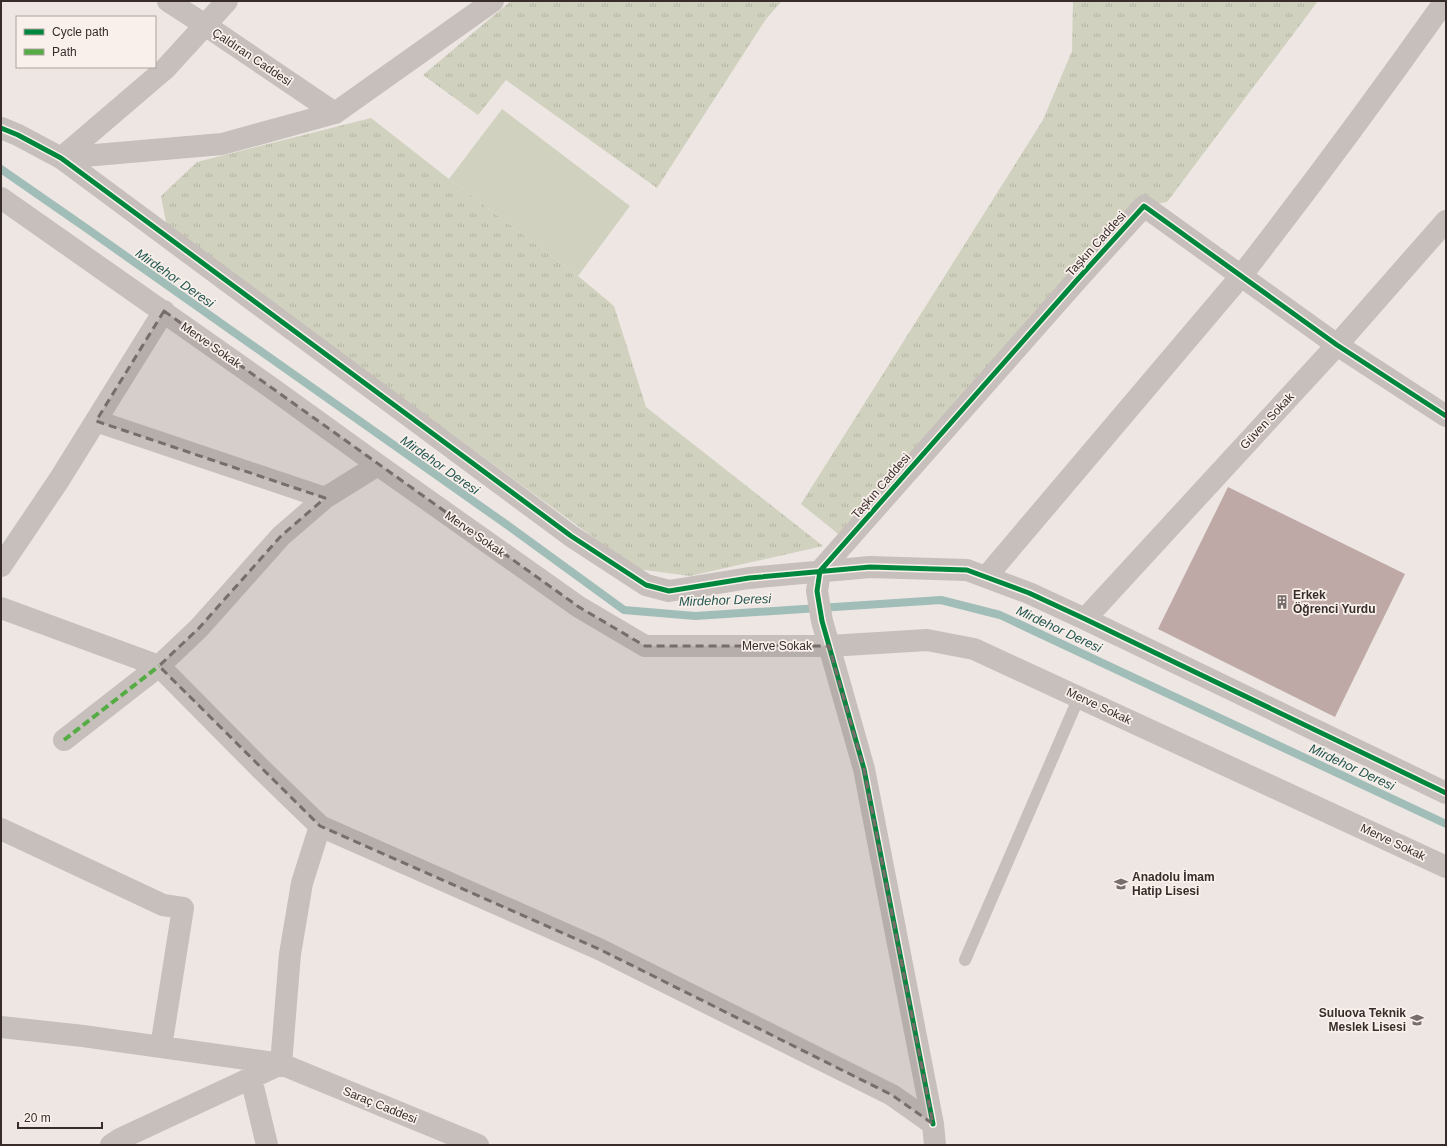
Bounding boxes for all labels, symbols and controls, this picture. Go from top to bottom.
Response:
legend [16,16,156,68]
text: Cycle path [52,25,109,39]
street label: Çaldıran Caddesi [210,25,294,89]
text: Path [52,45,77,59]
street label: Taşkın Caddesi [1063,209,1129,279]
water label: Mirdehor Deresi [133,245,218,311]
street label: Merve Sokak [178,319,245,371]
street label: Güven Sokak [1237,389,1297,452]
water label: Mirdehor Deresi [398,432,483,498]
street label: Taşkın Caddesi [849,450,913,522]
street label: Merve Sokak [442,508,509,560]
place label: Erkek Öğrenci Yurdu [1293,588,1375,616]
water label: Mirdehor Deresi [679,591,773,609]
building icon: Erkek Öğrenci Yurdu [1274,594,1290,610]
water label: Mirdehor Deresi [1014,603,1105,656]
street label: Merve Sokak [742,639,813,653]
street label: Merve Sokak [1064,685,1135,728]
water label: Mirdehor Deresi [1307,741,1398,794]
street label: Merve Sokak [1358,821,1429,864]
place label: Anadolu İmam Hatip Lisesi [1132,869,1215,898]
school or university icon: Anadolu İmam Hatip Lisesi [1113,876,1129,892]
place label: Suluova Teknik Meslek Lisesi [1319,1006,1406,1034]
school or university icon: Suluova Teknik Meslek Lisesi [1409,1012,1425,1028]
street label: Saraç Caddesi [341,1084,419,1126]
scale bar [18,1104,102,1130]
text: 20 m [24,1111,51,1125]

